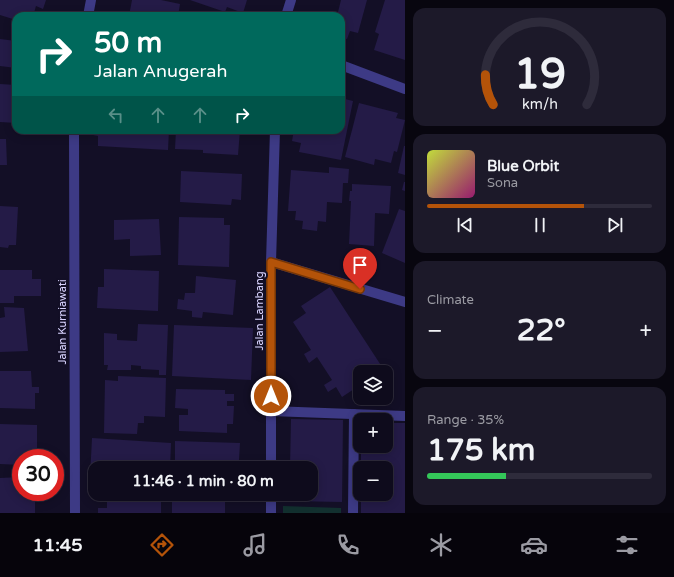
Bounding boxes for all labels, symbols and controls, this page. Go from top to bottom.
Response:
text: 50 m [94,26,162,60]
icon: right [28,28,80,80]
text: 19 [513,50,566,100]
text: Jalan Anugerah [94,60,227,82]
text: km/h [522,96,557,113]
icon: left [105,104,127,126]
icon: ahead [147,104,169,126]
icon: ahead [189,104,211,126]
icon: right [231,104,253,126]
text: Blue Orbit [487,157,559,175]
text: Sona [487,175,518,191]
icon: previous [454,214,476,236]
icon: pause [529,214,551,236]
icon: next [604,214,626,236]
pin [343,248,377,289]
icon: arrive [349,254,371,276]
street label: Jalan Lambang [253,271,266,351]
street label: Jalan Kurniawati [56,279,69,365]
text: Climate [427,292,474,308]
text: 22° [517,312,566,349]
text: − [427,318,443,344]
text: + [640,318,652,344]
map controls [353,365,393,501]
button: layers [353,365,393,405]
position arrow [250,375,292,417]
text: Range · 35% [427,412,504,428]
button: + [353,413,393,453]
text: 175 km [427,432,535,469]
speed limit sign: 30 [12,449,64,501]
button: − [353,461,393,501]
text: 11:46 · 1 min · 80 m [132,472,274,490]
icon: directions [148,531,176,559]
icon: music [241,531,269,559]
icon: phone [334,531,362,559]
icon: climate [427,531,455,559]
icon: car [520,531,548,559]
icon: filters [613,531,641,559]
text: 11:45 [33,534,82,556]

